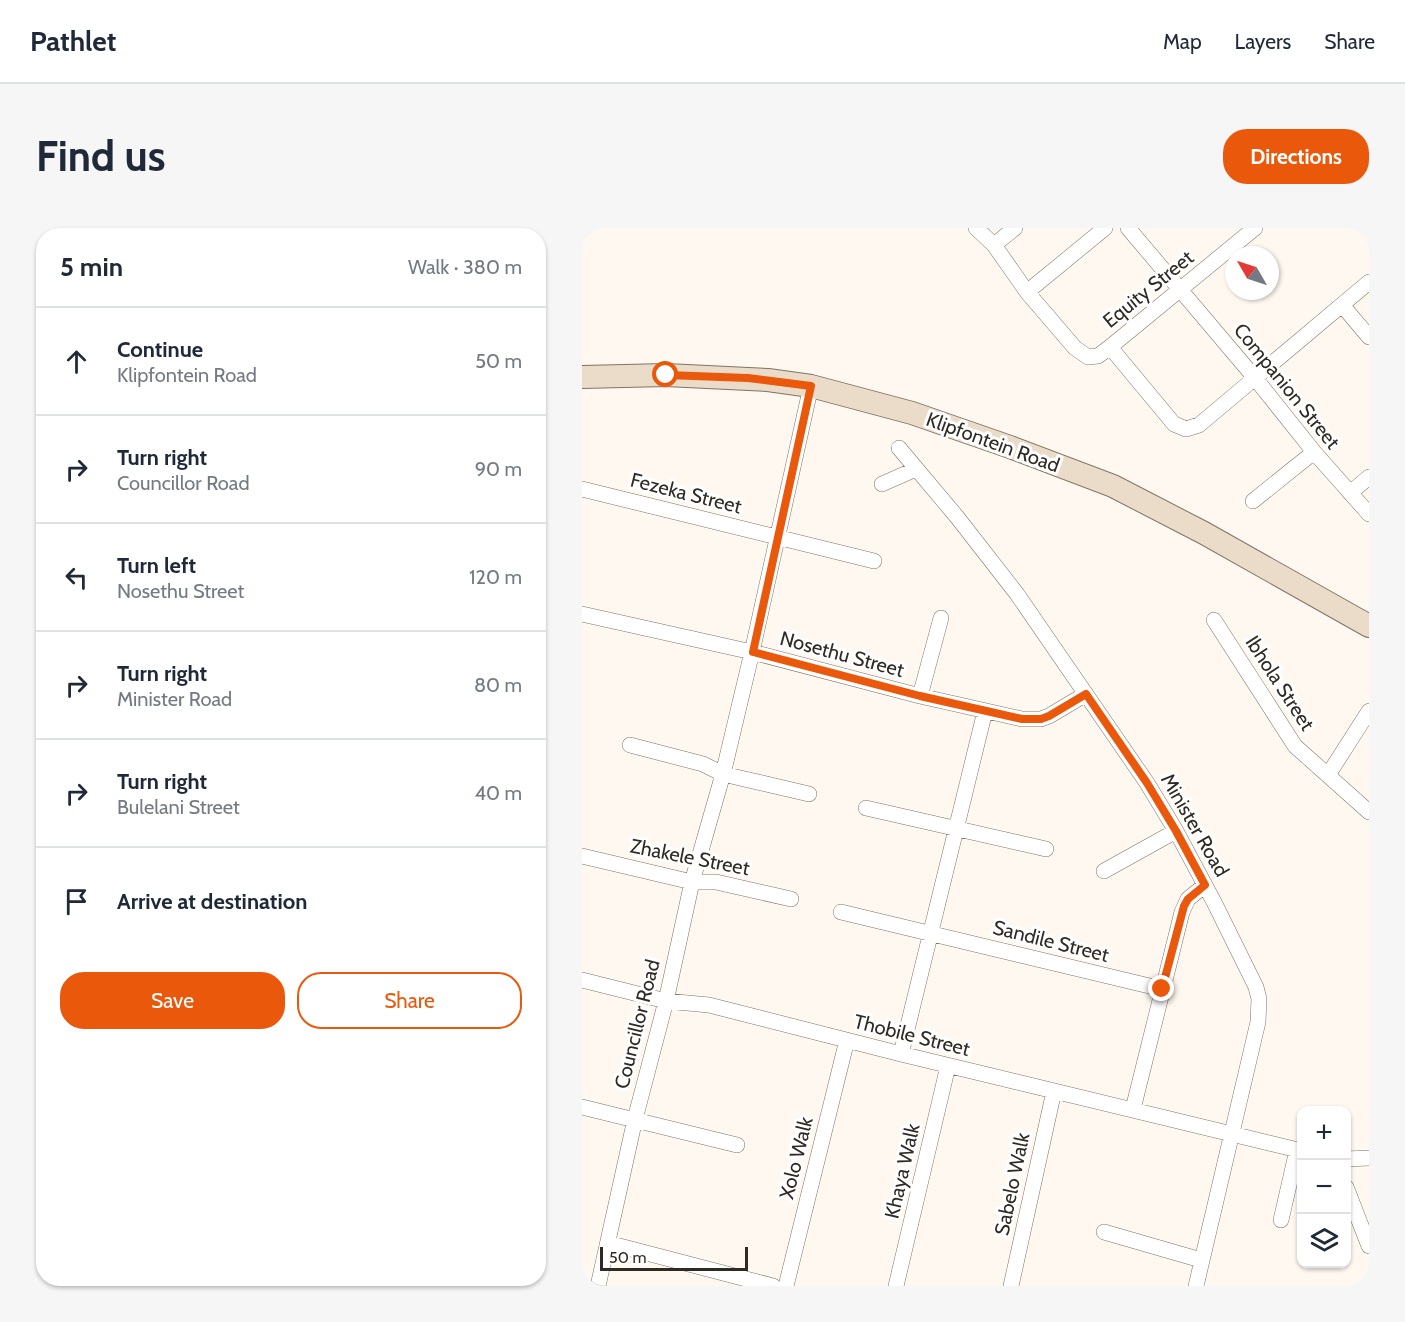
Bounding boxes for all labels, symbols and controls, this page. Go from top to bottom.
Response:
text: Pathlet [30,24,116,58]
text: Map [1163,29,1202,54]
text: Layers [1235,29,1291,54]
text: Share [1324,29,1375,54]
button: Directions [1223,129,1369,184]
text: Find us [36,130,165,182]
street label: Equity Street [1098,245,1198,333]
north arrow [1225,246,1279,300]
text: 5 min [60,251,123,283]
text: Walk · 380 m [408,255,522,279]
street label: Companion Street [1229,318,1345,454]
text: Continue [117,336,203,363]
icon: ahead [60,345,93,378]
text: 50 m [475,349,522,373]
route start [652,361,678,387]
text: Klipfontein Road [117,363,257,387]
street label: Klipfontein Road [923,407,1063,477]
text: Turn right [117,444,207,471]
icon: right [60,453,93,486]
text: 90 m [475,457,522,481]
street label: Fezeka Street [628,468,744,518]
text: Councillor Road [117,471,250,495]
text: Turn left [117,552,196,579]
icon: left [60,561,93,594]
text: 120 m [469,565,522,589]
text: Nosethu Street [117,579,244,603]
street label: Nosethu Street [777,626,907,682]
street label: Ibhola Street [1240,631,1320,735]
text: Turn right [117,660,207,687]
icon: right [60,669,93,702]
text: 80 m [474,673,522,697]
text: Minister Road [117,687,232,711]
text: Turn right [117,768,207,795]
street label: Minister Road [1156,769,1234,881]
icon: right [60,777,93,810]
text: 40 m [474,781,522,805]
text: Bulelani Street [117,795,240,819]
street label: Zhakele Street [628,834,752,880]
icon: arrive [60,885,93,918]
text: Arrive at destination [117,888,307,915]
street label: Sandile Street [991,915,1112,967]
street label: Councillor Road [609,957,665,1091]
button: Save [60,972,285,1029]
button: Share [297,972,522,1029]
route end [1148,975,1174,1001]
street label: Thobile Street [852,1009,973,1061]
map controls [1297,1106,1351,1268]
button: + [1297,1106,1351,1160]
street label: Xolo Walk [774,1114,818,1202]
street label: Khaya Walk [879,1121,925,1221]
street label: Sabelo Walk [989,1131,1035,1237]
button: − [1297,1160,1351,1214]
button: layers [1297,1214,1351,1268]
scale bar [600,1244,748,1272]
text: 50 m [609,1248,646,1267]

